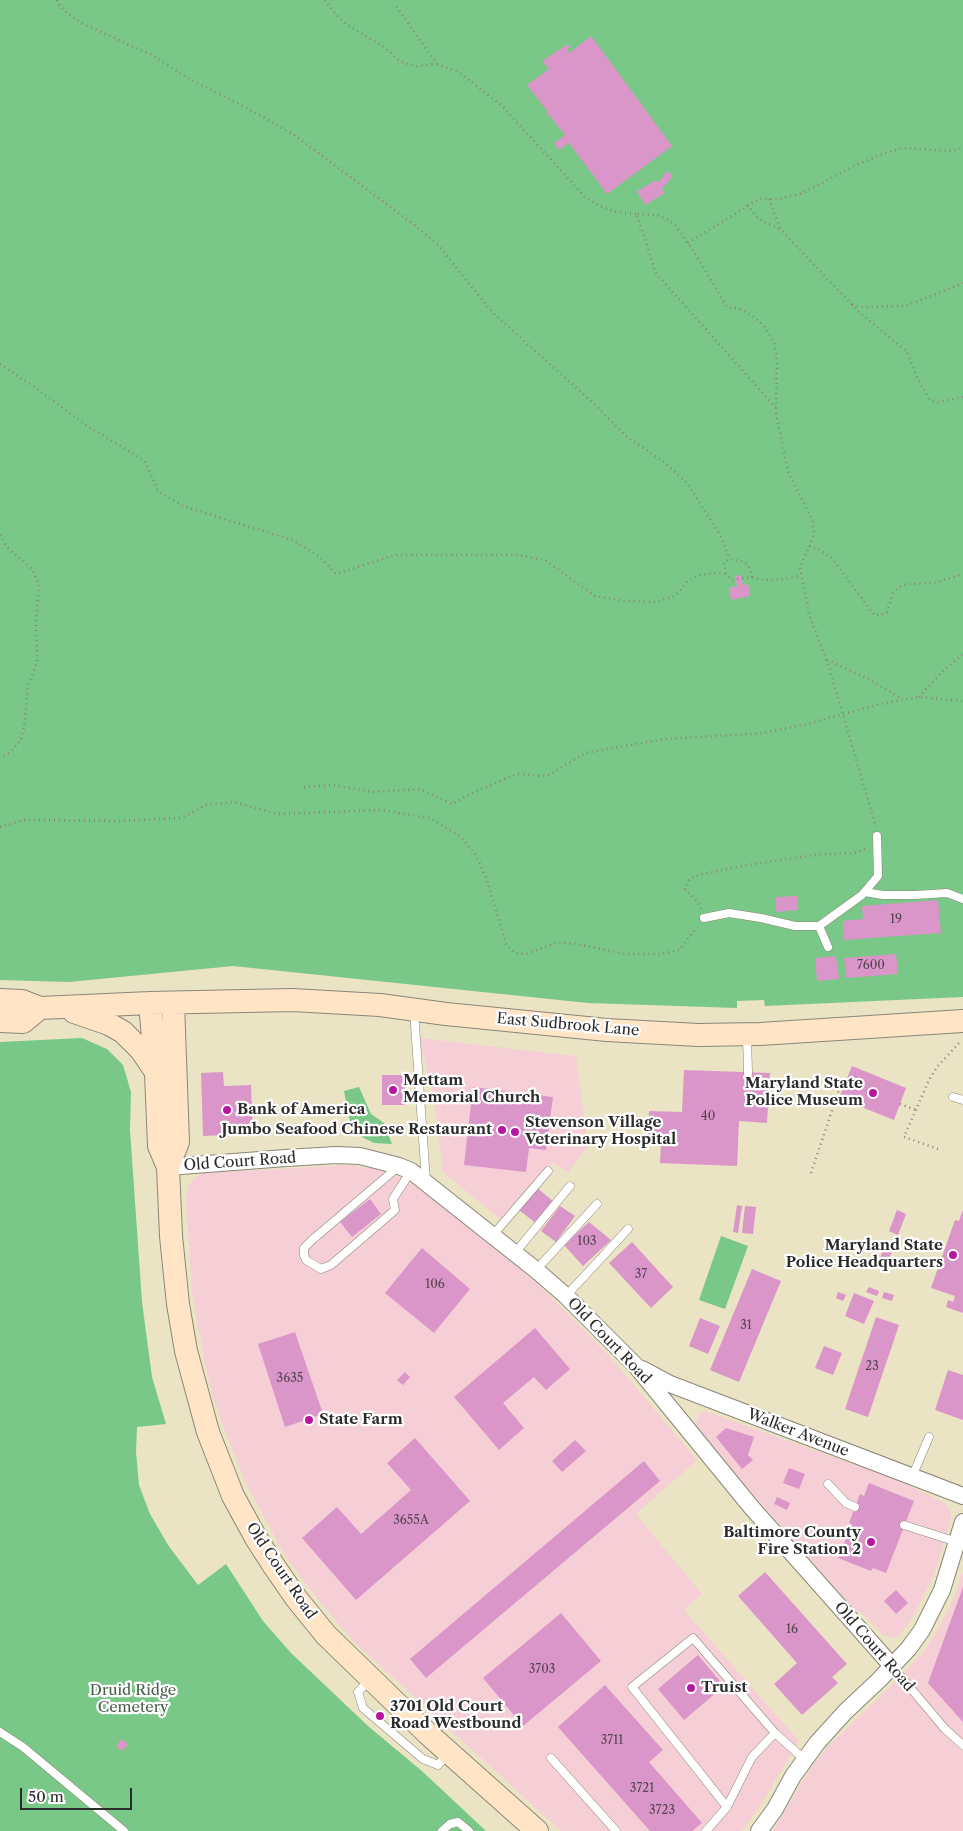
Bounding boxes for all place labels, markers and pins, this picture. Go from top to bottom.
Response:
place label: Mettam Memorial Church [403,1072,540,1107]
place label: Maryland State Police Museum [745,1075,863,1110]
marker: Mettam Memorial Church [387,1084,399,1096]
marker: Maryland State Police Museum [867,1087,879,1099]
place label: Bank of America [237,1101,365,1119]
marker: Bank of America [221,1104,233,1116]
place label: Stevenson Village Veterinary Hospital [525,1114,676,1149]
place label: Jumbo Seafood Chinese Restaurant [221,1121,492,1139]
marker: Jumbo Seafood Chinese Restaurant [496,1124,508,1136]
marker: Stevenson Village Veterinary Hospital [509,1126,521,1138]
place label: Maryland State Police Headquarters [786,1237,943,1272]
marker: Maryland State Police Headquarters [947,1249,959,1261]
place label: State Farm [319,1411,403,1429]
marker: State Farm [303,1414,315,1426]
place label: Baltimore County Fire Station 2 [723,1524,861,1559]
marker: Baltimore County Fire Station 2 [865,1536,877,1548]
place label: Truist [701,1679,747,1697]
marker: Truist [685,1682,697,1694]
place label: 3701 Old Court Road Westbound [390,1698,521,1733]
marker: 3701 Old Court Road Westbound [374,1710,386,1722]

